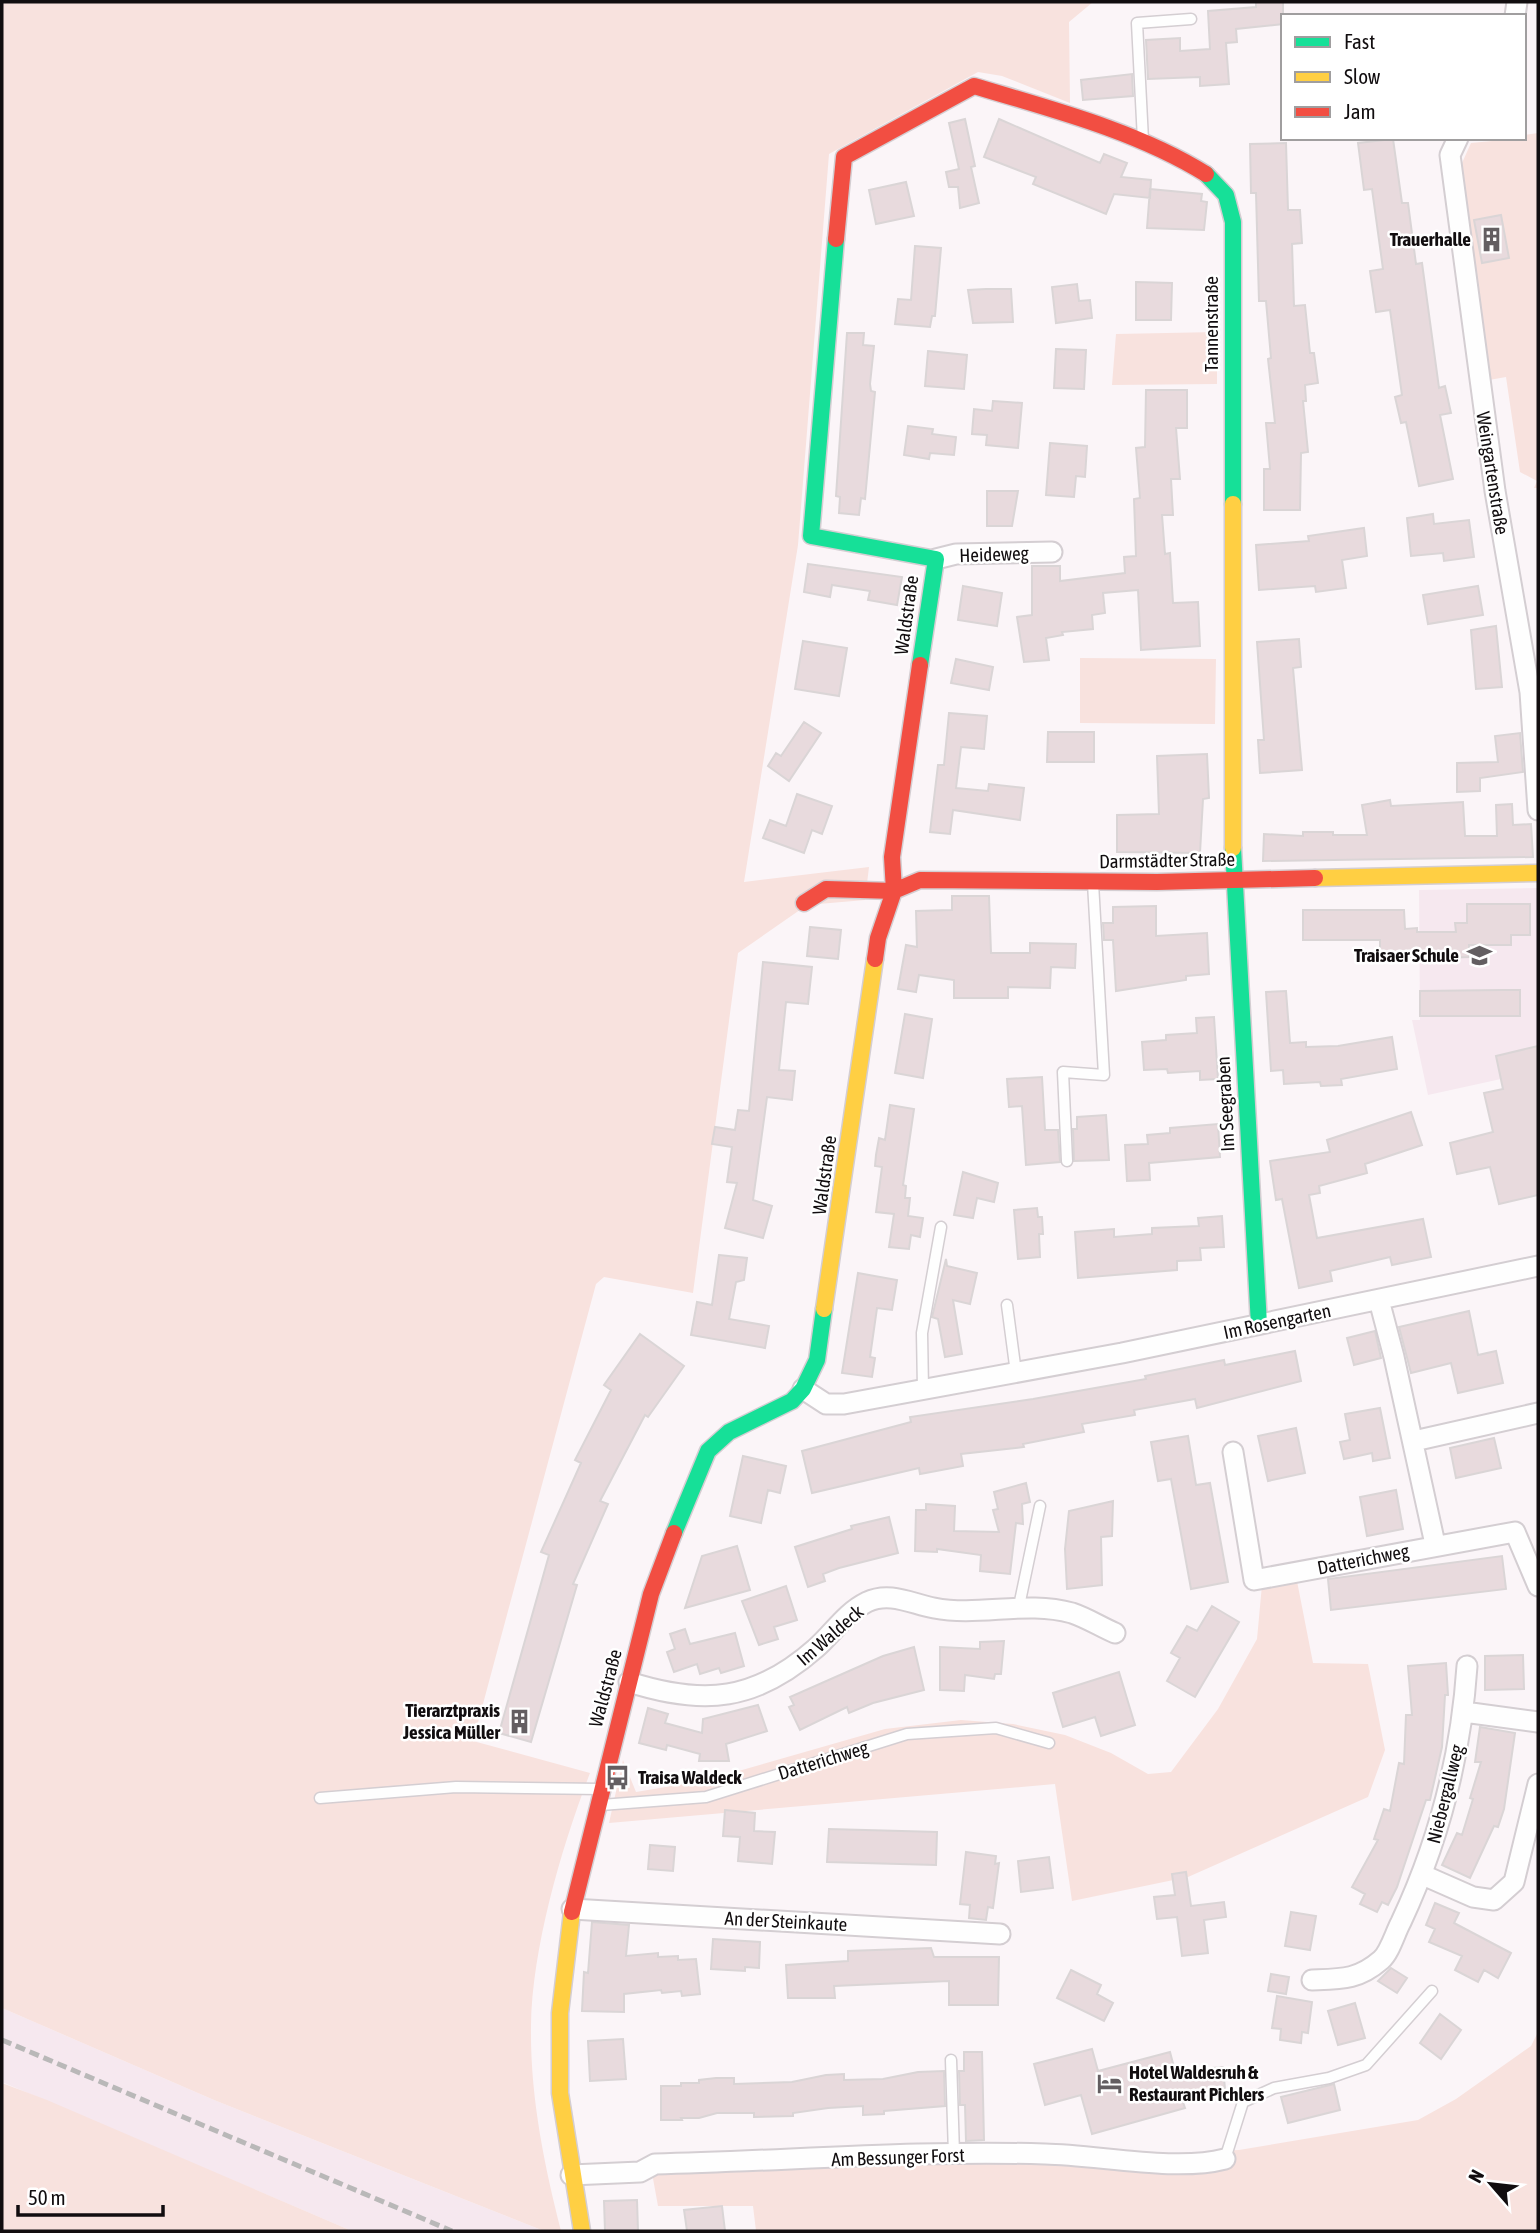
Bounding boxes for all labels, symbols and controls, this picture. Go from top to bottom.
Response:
legend [1281,14,1526,140]
text: Fast [1344,29,1375,53]
text: Slow [1344,64,1381,88]
text: Jam [1344,99,1376,123]
building icon: Trauerhalle [1477,225,1505,253]
place label: Trauerhalle [1390,228,1471,250]
street label: Tannenstraße [1200,276,1222,372]
street label: Weingartenstraße [1472,410,1514,536]
street label: Heideweg [959,542,1030,566]
street label: Waldstraße [890,574,922,656]
street label: Darmstädter Straße [1099,848,1235,872]
school or university icon: Traisaer Schule [1465,941,1493,969]
place label: Traisaer Schule [1354,944,1459,966]
street label: Im Seegraben [1212,1056,1238,1152]
street label: Waldstraße [808,1134,840,1216]
street label: Im Rosengarten [1221,1299,1333,1343]
street label: Datterichweg [1315,1539,1412,1579]
street label: Im Waldeck [792,1600,868,1670]
street label: Waldstraße [584,1647,626,1729]
place label: Tierarztpraxis Jessica Müller [402,1699,500,1743]
building icon: Tierarztpraxis Jessica Müller [506,1707,534,1735]
street label: Datterichweg [775,1736,871,1784]
street label: Niebergallweg [1422,1741,1468,1846]
bus stop icon: Traisa Waldeck [604,1763,632,1791]
place label: Traisa Waldeck [638,1766,742,1788]
street label: An der Steinkaute [724,1907,848,1935]
place label: Hotel Waldesruh & Restaurant Pichlers [1129,2061,1264,2105]
hotel icon: Hotel Waldesruh & Restaurant Pichlers [1095,2069,1123,2097]
street label: Am Bessunger Forst [831,2144,965,2170]
north arrow [1456,2149,1526,2219]
text: N [1464,2166,1488,2186]
scale bar [18,2174,163,2218]
text: 50 m [28,2185,66,2209]

